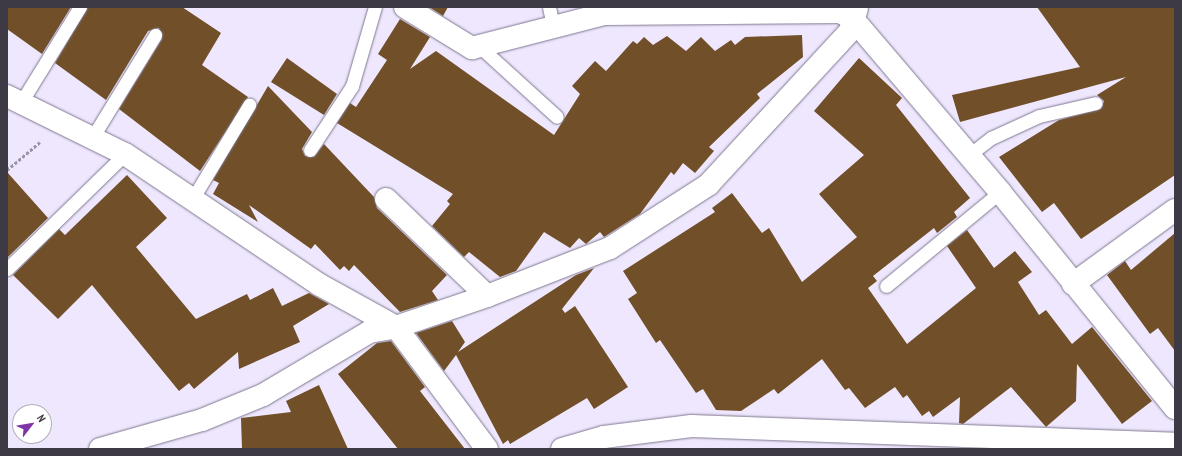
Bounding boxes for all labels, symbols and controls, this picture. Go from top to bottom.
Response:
north arrow [12,404,52,444]
text: N [34,412,49,424]

